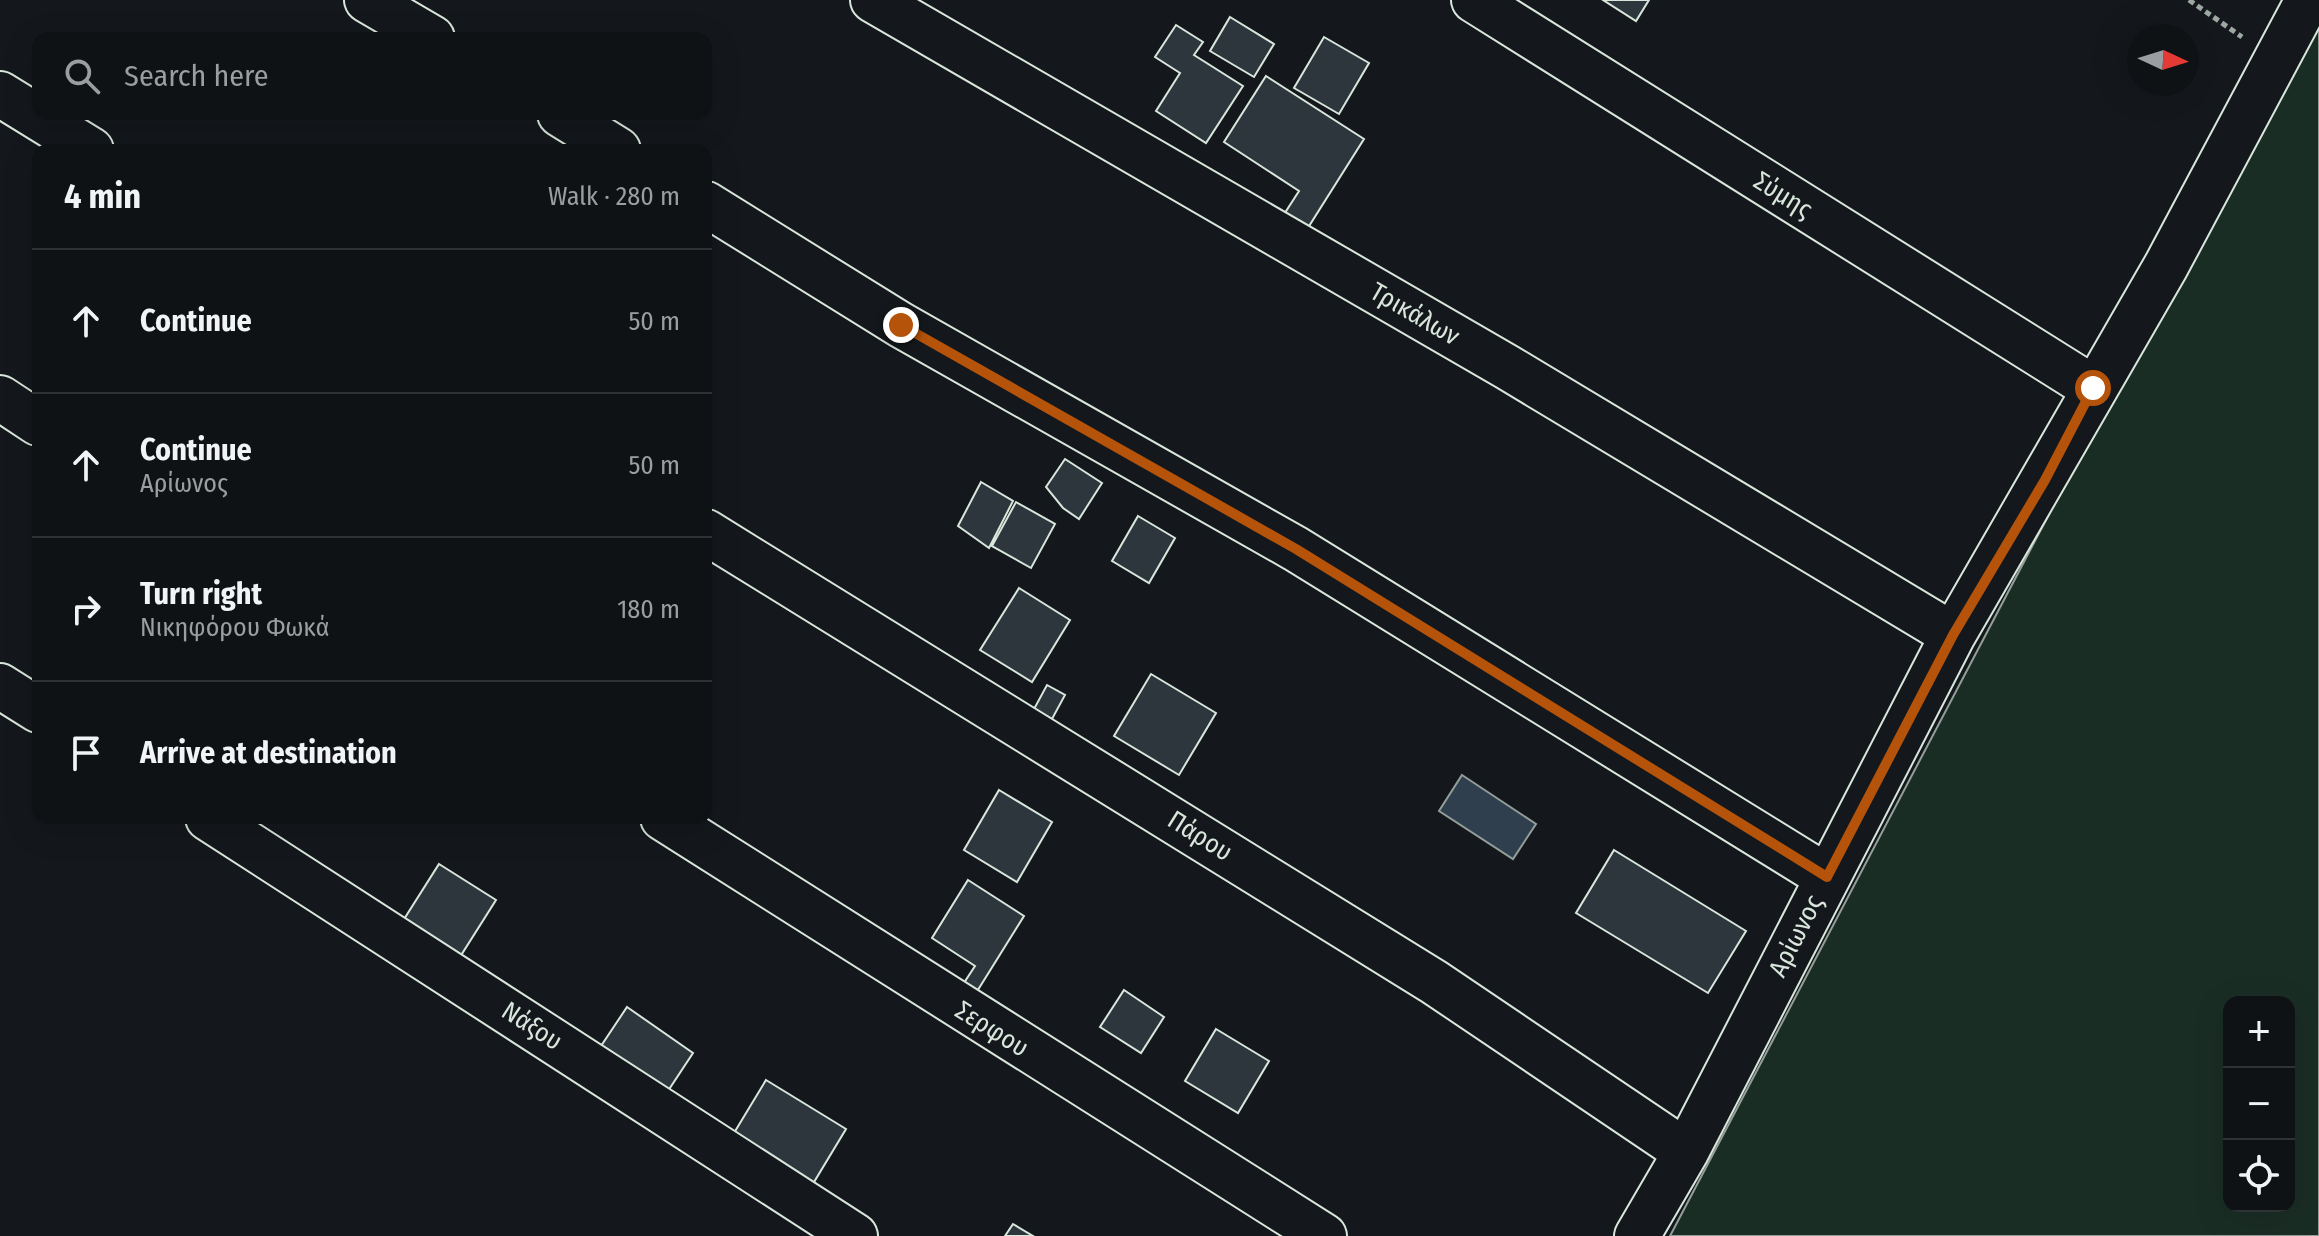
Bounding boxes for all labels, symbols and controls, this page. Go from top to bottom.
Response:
north arrow [2127,24,2199,96]
search box [32,32,712,120]
icon: search [60,54,104,98]
text: Search here [124,58,269,94]
street label: Σύμης [1748,165,1818,225]
text: 4 min [64,176,141,217]
text: Walk · 280 m [548,181,680,212]
street label: Τρικάλων [1365,276,1466,352]
icon: ahead [64,299,108,343]
text: Continue [140,303,252,339]
text: 50 m [628,306,680,337]
route end [883,307,919,343]
route start [2075,370,2111,406]
text: Continue [140,432,252,468]
icon: ahead [64,443,108,487]
text: 50 m [628,450,680,481]
text: Αρίωνος [140,468,228,499]
text: Turn right [140,576,262,612]
icon: right [64,587,108,631]
text: 180 m [617,594,680,625]
text: Νικηφόρου Φωκά [140,612,330,643]
icon: arrive [64,731,108,775]
text: Arrive at destination [140,735,397,771]
street label: Πάρου [1162,804,1238,868]
street label: Αρίωνος [1762,890,1830,982]
street label: Νάξου [496,995,568,1057]
street label: Σερφου [950,995,1034,1063]
map controls [2223,996,2295,1212]
button: + [2223,996,2295,1068]
button: − [2223,1068,2295,1140]
button: locate [2223,1140,2295,1212]

